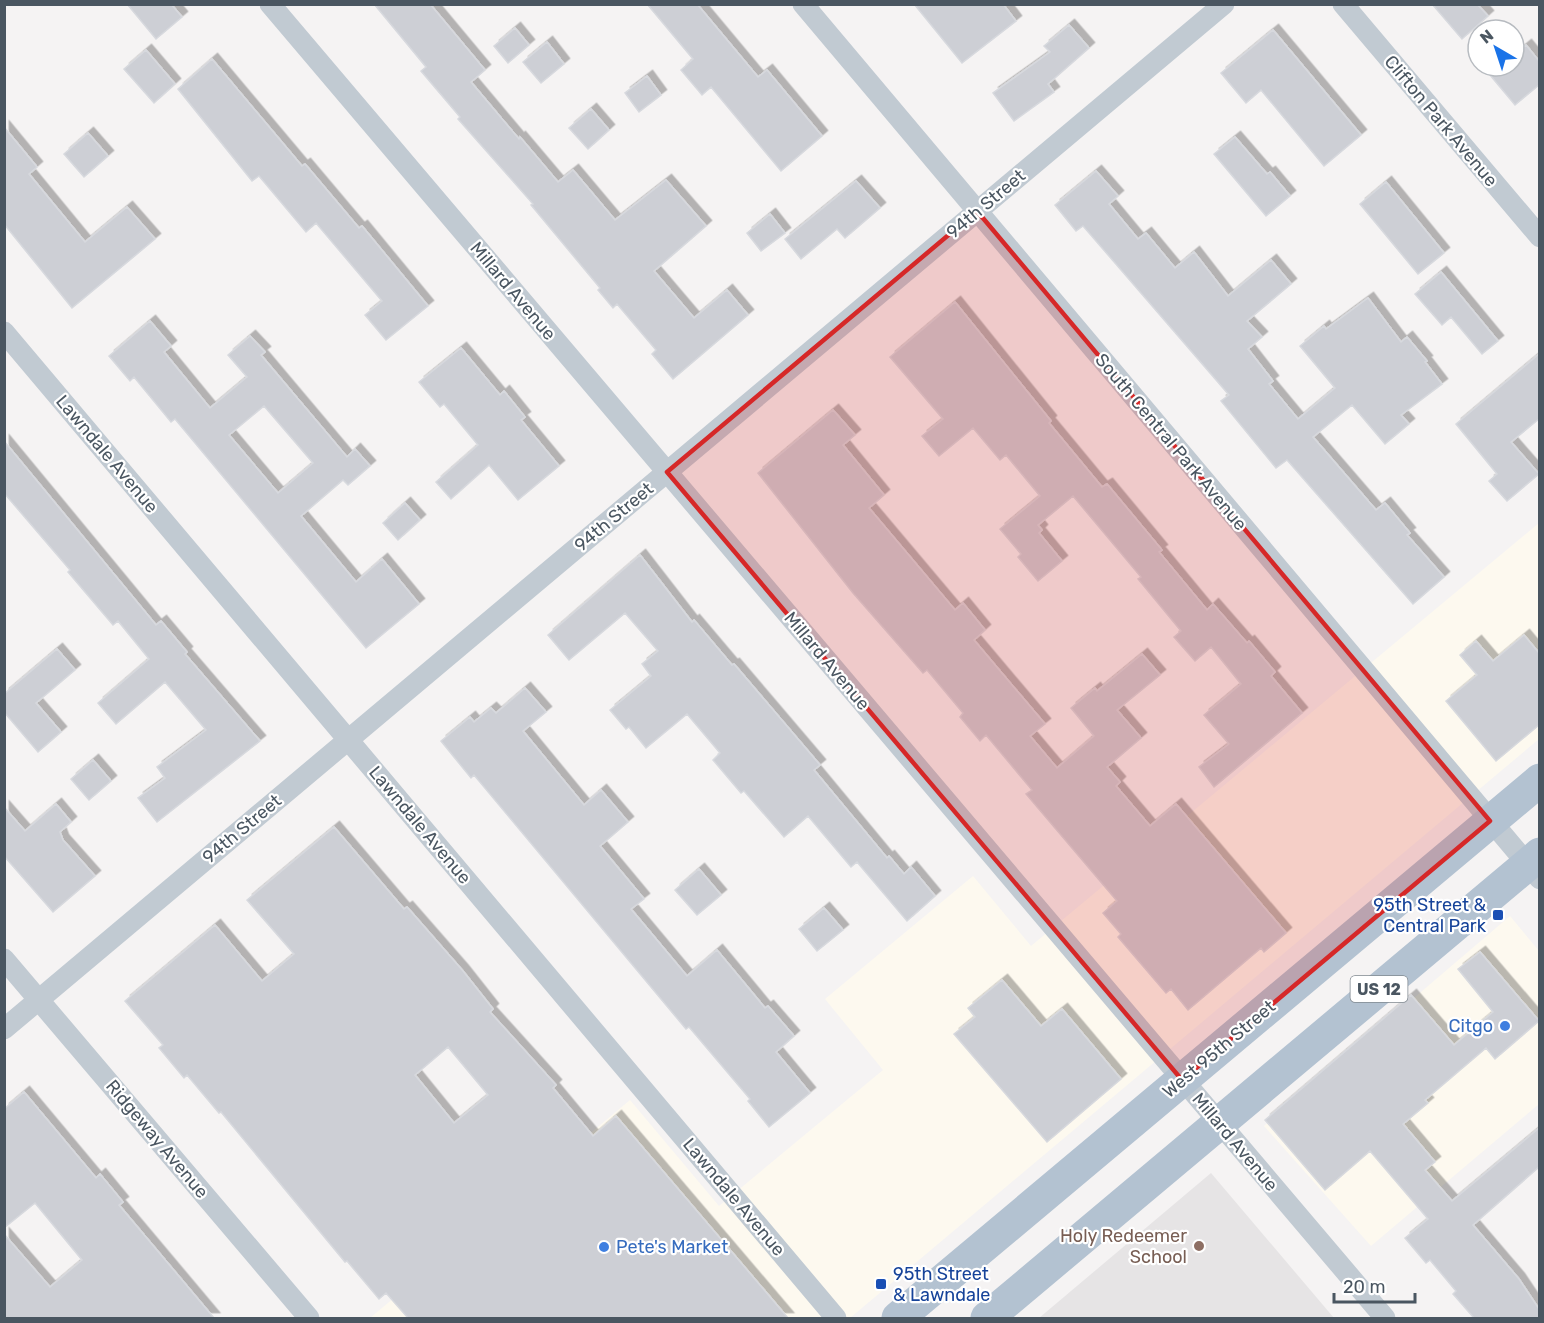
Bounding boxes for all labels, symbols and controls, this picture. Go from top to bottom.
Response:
north arrow [1466,18,1526,78]
text: N [1476,26,1497,48]
street label: Clifton Park Avenue [1380,51,1502,191]
street label: 94th Street [942,165,1030,243]
street label: Millard Avenue [465,237,561,345]
street label: South Central Park Avenue [1090,349,1252,535]
street label: Lawndale Avenue [51,390,163,518]
street label: 94th Street [570,478,658,556]
street label: Millard Avenue [779,607,875,715]
street label: Lawndale Avenue [364,761,476,889]
street label: 94th Street [198,790,286,868]
place label: 95th Street & Central Park [1373,894,1487,937]
marker: 95th Street & Central Park [1491,908,1505,922]
road number: US 12 [1350,976,1408,1002]
street label: West 95th Street [1158,995,1280,1103]
place label: Citgo [1449,1015,1493,1037]
marker: Citgo [1498,1019,1512,1033]
street label: Ridgeway Avenue [101,1075,213,1203]
street label: Millard Avenue [1187,1088,1283,1196]
street label: Lawndale Avenue [678,1133,790,1261]
place label: Holy Redeemer School [1060,1225,1187,1268]
place label: Pete's Market [616,1236,728,1258]
marker: Holy Redeemer School [1192,1239,1206,1253]
marker: Pete's Market [597,1240,611,1254]
place label: 95th Street & Lawndale [893,1263,990,1306]
scale bar [1334,1266,1415,1304]
text: 20 m [1343,1276,1385,1298]
marker: 95th Street & Lawndale [874,1277,888,1291]

